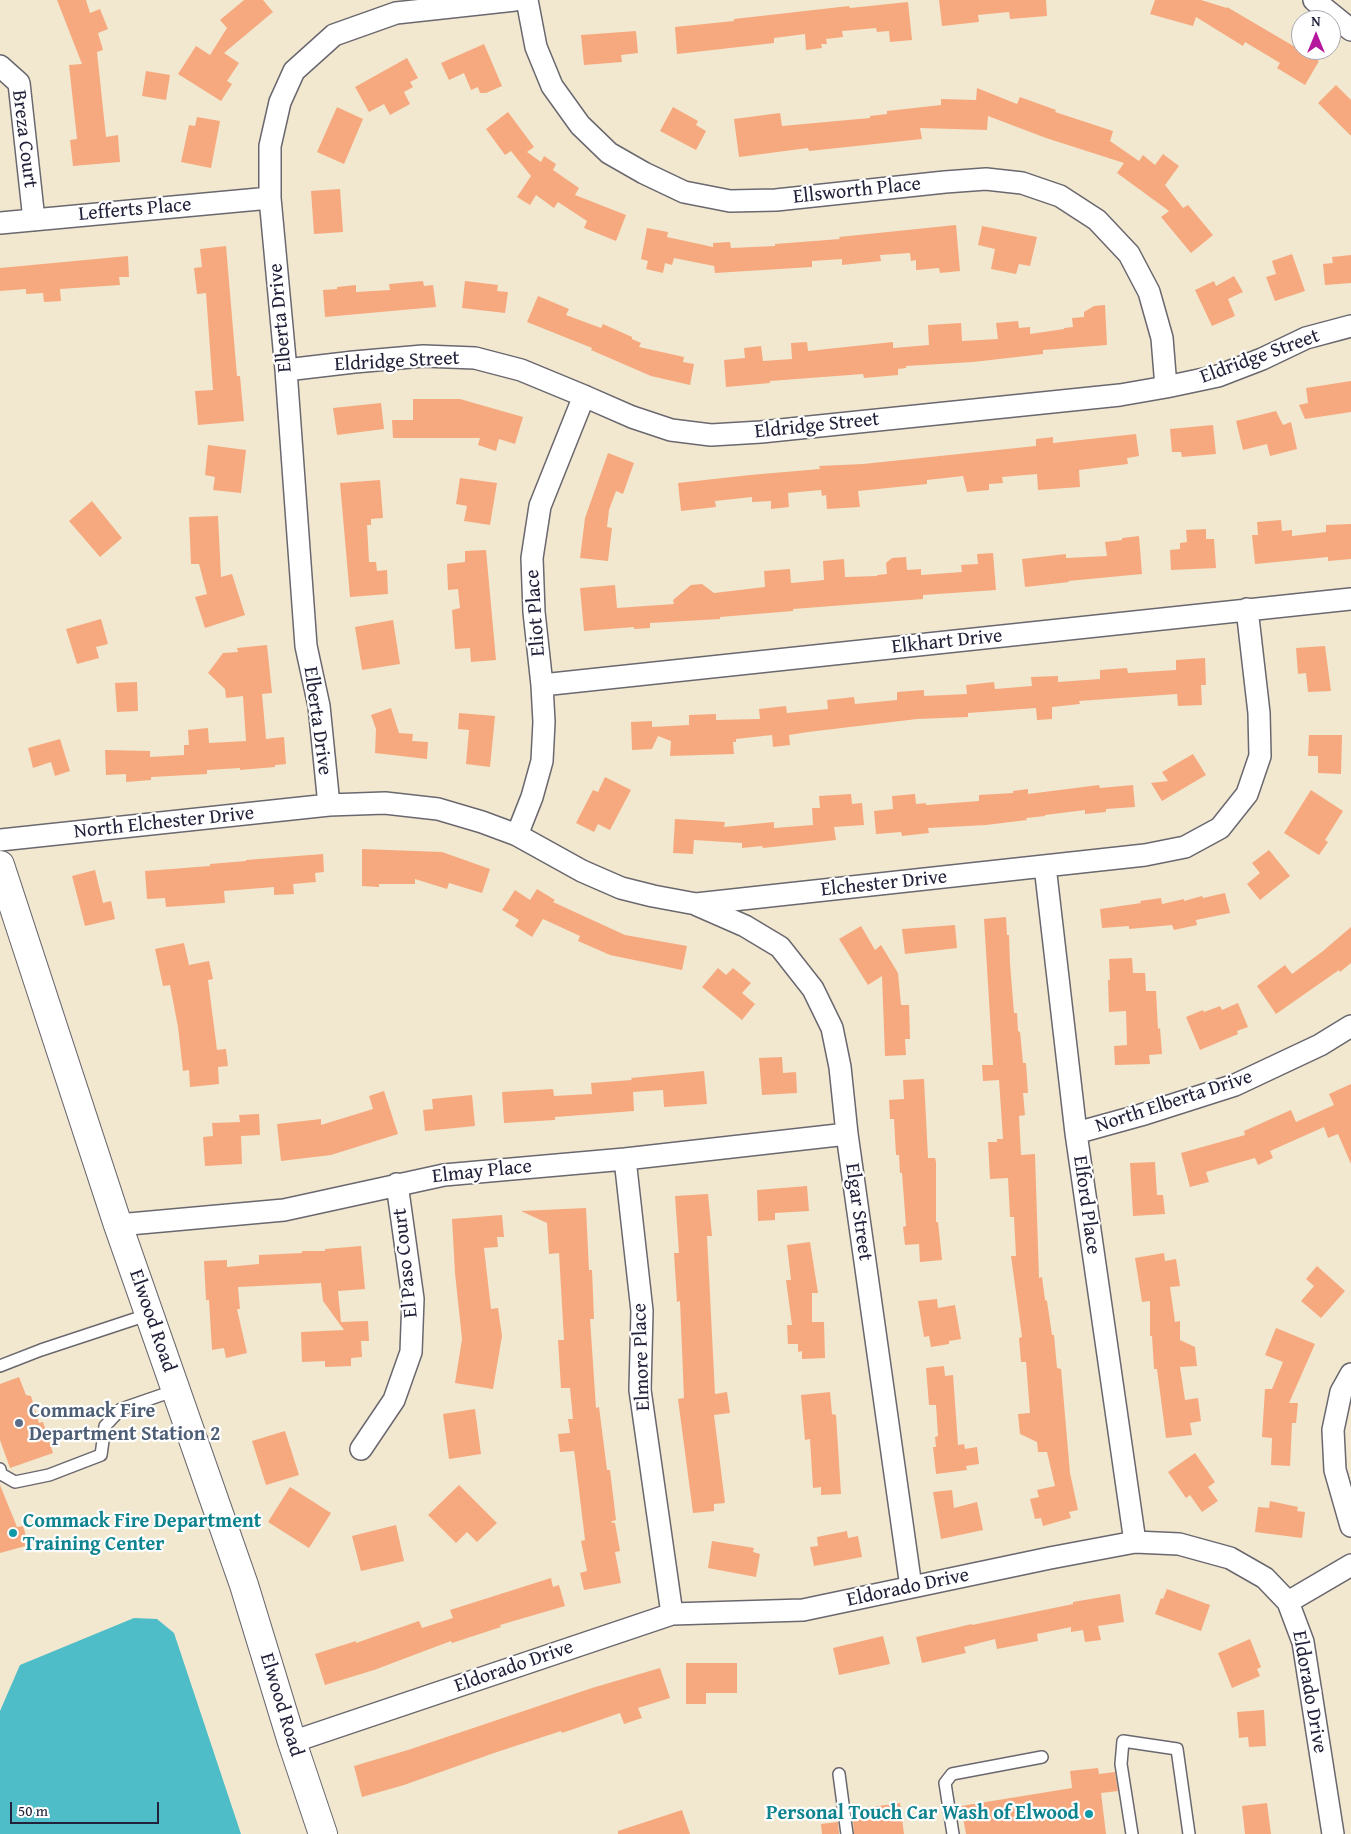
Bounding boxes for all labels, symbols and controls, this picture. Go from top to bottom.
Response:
north arrow [1291,10,1341,60]
text: N [1311,11,1321,31]
street label: Breza Court [6,89,42,189]
street label: Ellsworth Place [792,172,922,210]
street label: Lefferts Place [78,193,192,227]
street label: Elberta Drive [264,262,298,374]
street label: Eldridge Street [1197,324,1323,390]
street label: Eldridge Street [334,347,460,377]
street label: Eldridge Street [753,408,881,444]
street label: Eliot Place [521,569,551,657]
street label: Elkhart Drive [890,624,1004,660]
street label: Elberta Drive [297,665,337,777]
street label: North Elchester Drive [73,802,255,844]
street label: Elchester Drive [820,865,948,903]
street label: North Elberta Drive [1092,1065,1256,1139]
street label: Elford Place [1067,1154,1105,1256]
street label: Elmay Place [431,1155,533,1189]
street label: Elgar Street [839,1162,877,1262]
street label: El Paso Court [388,1207,424,1319]
street label: Elwood Road [123,1267,181,1375]
street label: Elmore Place [628,1303,656,1411]
place label: Commack Fire Department Station 2 [29,1400,220,1447]
marker: Commack Fire Department Station 2 [13,1417,25,1429]
place label: Commack Fire Department Training Center [23,1510,261,1557]
marker: Commack Fire Department Training Center [7,1527,19,1539]
street label: Eldorado Drive [845,1563,971,1613]
street label: Eldorado Drive [1286,1629,1332,1755]
street label: Eldorado Drive [451,1635,577,1699]
street label: Elwood Road [254,1650,308,1760]
scale bar [12,1792,161,1824]
text: 50 m [18,1800,48,1821]
place label: Personal Touch Car Wash of Elwood [766,1802,1079,1826]
marker: Personal Touch Car Wash of Elwood [1083,1808,1095,1820]

